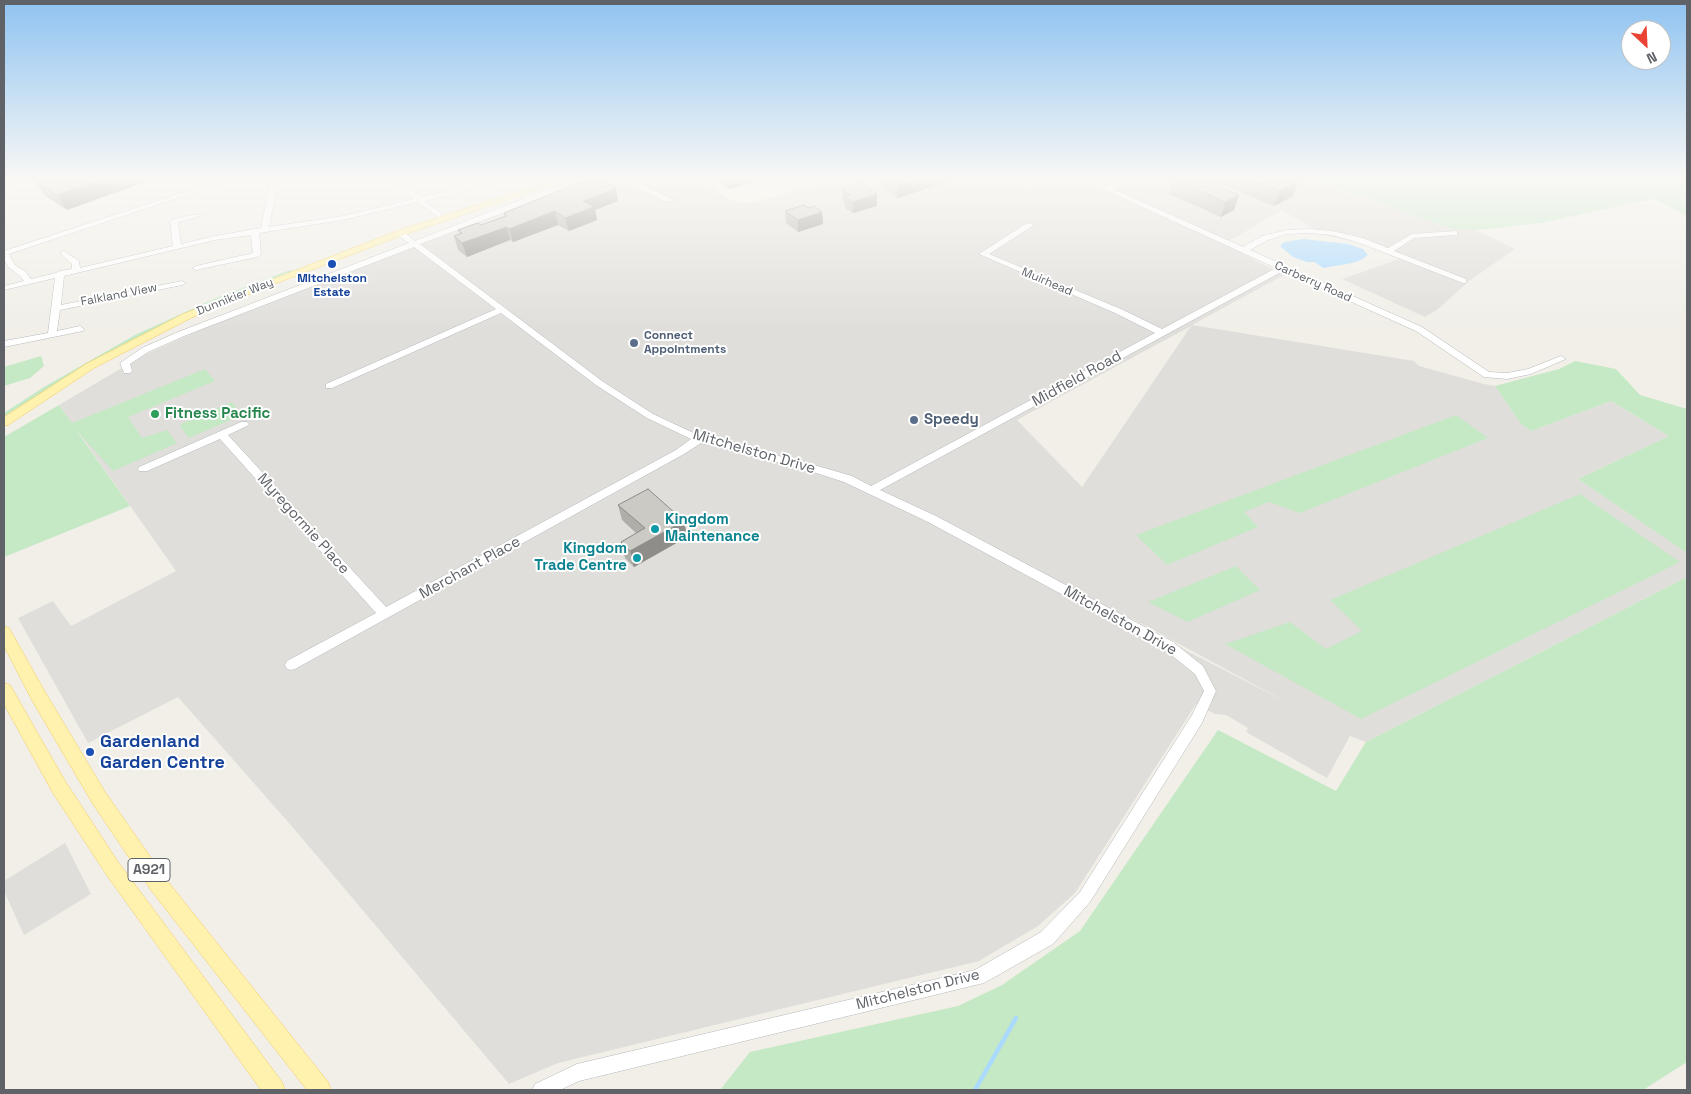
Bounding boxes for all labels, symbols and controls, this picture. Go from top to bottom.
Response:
north arrow [1621,20,1671,70]
text: N [1644,48,1660,68]
marker: Mitchelston Estate [326,258,338,270]
street label: Carberry Road [1272,259,1354,305]
street label: Muirhead [1019,265,1075,299]
place label: Mitchelston Estate [297,272,367,300]
street label: Dunnikier Way [195,275,275,319]
street label: Falkland View [80,281,158,309]
place label: Connect Appointments [644,329,726,357]
marker: Connect Appointments [628,337,640,349]
street label: Midfield Road [1029,347,1125,411]
place label: Fitness Pacific [165,405,270,423]
marker: Fitness Pacific [149,408,161,420]
place label: Speedy [924,411,979,429]
marker: Speedy [908,414,920,426]
street label: Mitchelston Drive [691,426,817,478]
street label: Myregormie Place [253,470,353,578]
place label: Kingdom Maintenance [665,511,760,546]
marker: Kingdom Maintenance [649,523,661,535]
street label: Merchant Place [416,533,524,603]
place label: Kingdom Trade Centre [534,540,627,575]
marker: Kingdom Trade Centre [631,552,643,564]
street label: Mitchelston Drive [1060,582,1180,660]
place label: Gardenland Garden Centre [100,731,225,774]
marker: Gardenland Garden Centre [84,746,96,758]
road number: A921 [128,858,170,882]
street label: Mitchelston Drive [854,966,982,1014]

